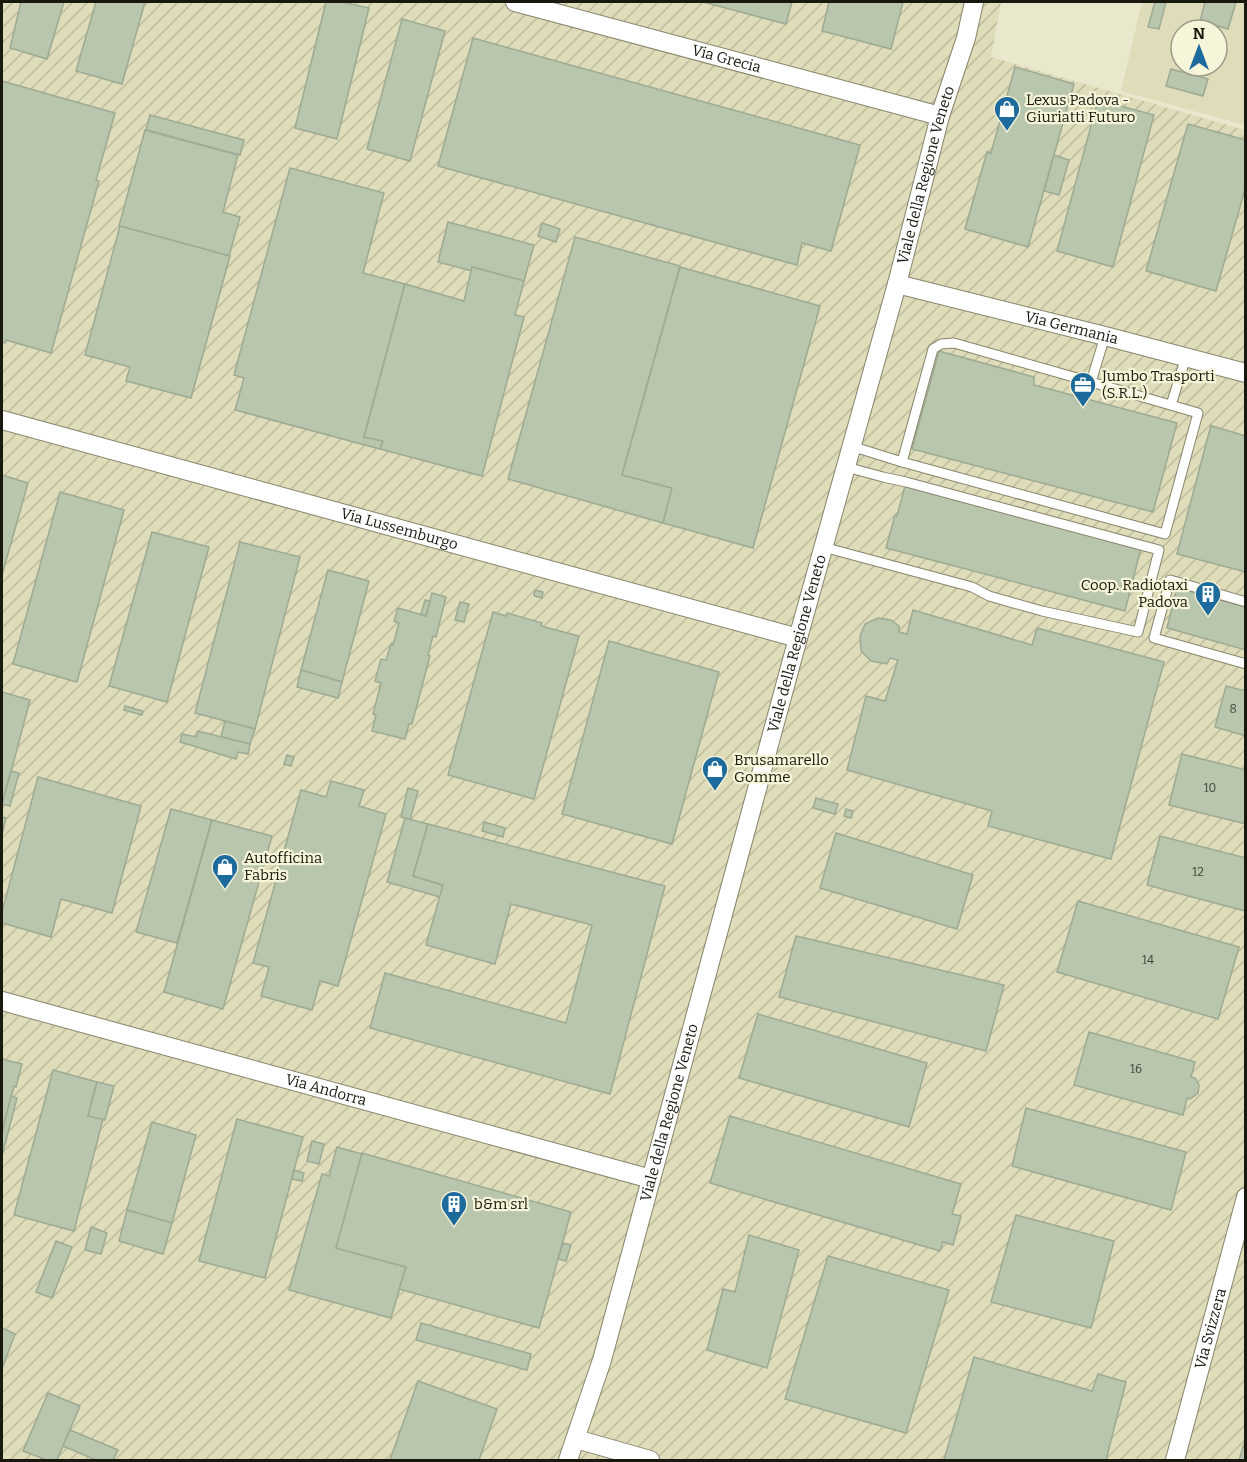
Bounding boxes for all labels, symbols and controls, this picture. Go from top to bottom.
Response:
north arrow [1169,18,1229,78]
text: N [1193,24,1205,43]
street label: Via Grecia [690,41,763,77]
street label: Viale della Regione Veneto [893,84,958,266]
place label: Lexus Padova - Giuriatti Futuro [1026,91,1135,126]
shop icon: Lexus Padova - Giuriatti Futuro [992,94,1022,132]
street label: Via Germania [1023,307,1120,348]
place label: Jumbo Trasporti (S.R.L.) [1101,367,1215,402]
office icon: Jumbo Trasporti (S.R.L.) [1068,370,1098,408]
street label: Via Lussemburgo [339,504,460,553]
street label: Viale della Regione Veneto [764,553,830,734]
place label: Coop. Radiotaxi Padova [1081,576,1189,611]
building icon: Coop. Radiotaxi Padova [1193,579,1223,617]
house number: 8 [1229,702,1237,716]
place label: Brusamarello Gomme [734,751,829,786]
shop icon: Brusamarello Gomme [700,754,730,792]
house number: 10 [1204,781,1216,795]
place label: Autofficina Fabris [244,849,322,884]
shop icon: Autofficina Fabris [210,852,240,890]
house number: 12 [1192,865,1204,879]
house number: 14 [1142,953,1154,967]
street label: Viale della Regione Veneto [636,1022,702,1203]
house number: 16 [1130,1062,1142,1076]
street label: Via Andorra [283,1070,369,1110]
building icon: b&m srl [439,1189,469,1227]
place label: b&m srl [474,1195,528,1213]
street label: Via Svizzera [1191,1286,1230,1371]

